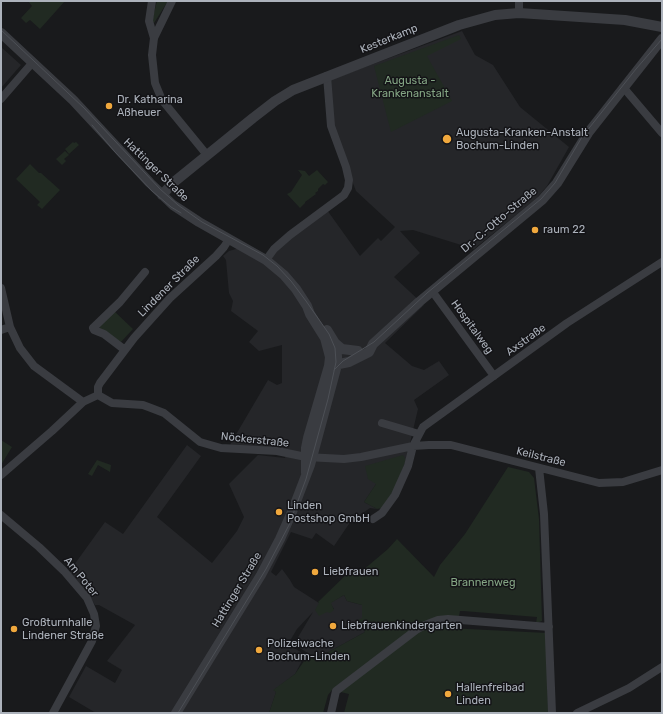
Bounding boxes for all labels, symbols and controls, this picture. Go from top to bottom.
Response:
street label: Kesterkamp [358,22,420,56]
park label: Augusta - Krankenanstalt [371,74,449,100]
place label: Dr. Katharina Aßheuer [117,93,183,119]
marker: Dr. Katharina Aßheuer [104,101,114,111]
place label: Augusta-Kranken-Anstalt Bochum-Linden [456,126,588,152]
marker: Augusta-Kranken-Anstalt Bochum-Linden [441,133,453,145]
street label: Hattinger Straße [121,136,191,204]
street label: Dr.-C.-Otto-Straße [458,184,540,256]
place label: raum 22 [543,223,585,237]
marker: raum 22 [530,225,540,235]
street label: Lindener Straße [135,252,203,320]
street label: Hospitalweg [448,297,496,357]
street label: Axstraße [504,321,548,359]
street label: Nöckerstraße [220,430,290,450]
street label: Keilstraße [515,444,567,470]
place label: Linden Postshop GmbH [287,499,370,525]
marker: Linden Postshop GmbH [274,507,284,517]
street label: Hattinger Straße [209,550,265,630]
street label: Am Poter [61,554,101,600]
place label: Liebfrauen [323,565,378,579]
marker: Liebfrauen [310,567,320,577]
park label: Brannenweg [451,576,515,590]
place label: Großturnhalle Lindener Straße [22,616,104,642]
place label: Liebfrauenkindergarten [341,619,462,633]
marker: Liebfrauenkindergarten [328,621,338,631]
marker: Großturnhalle Lindener Straße [9,624,19,634]
place label: Polizeiwache Bochum-Linden [267,637,350,663]
marker: Polizeiwache Bochum-Linden [254,645,264,655]
place label: Hallenfreibad Linden [456,681,524,707]
marker: Hallenfreibad Linden [443,689,453,699]

